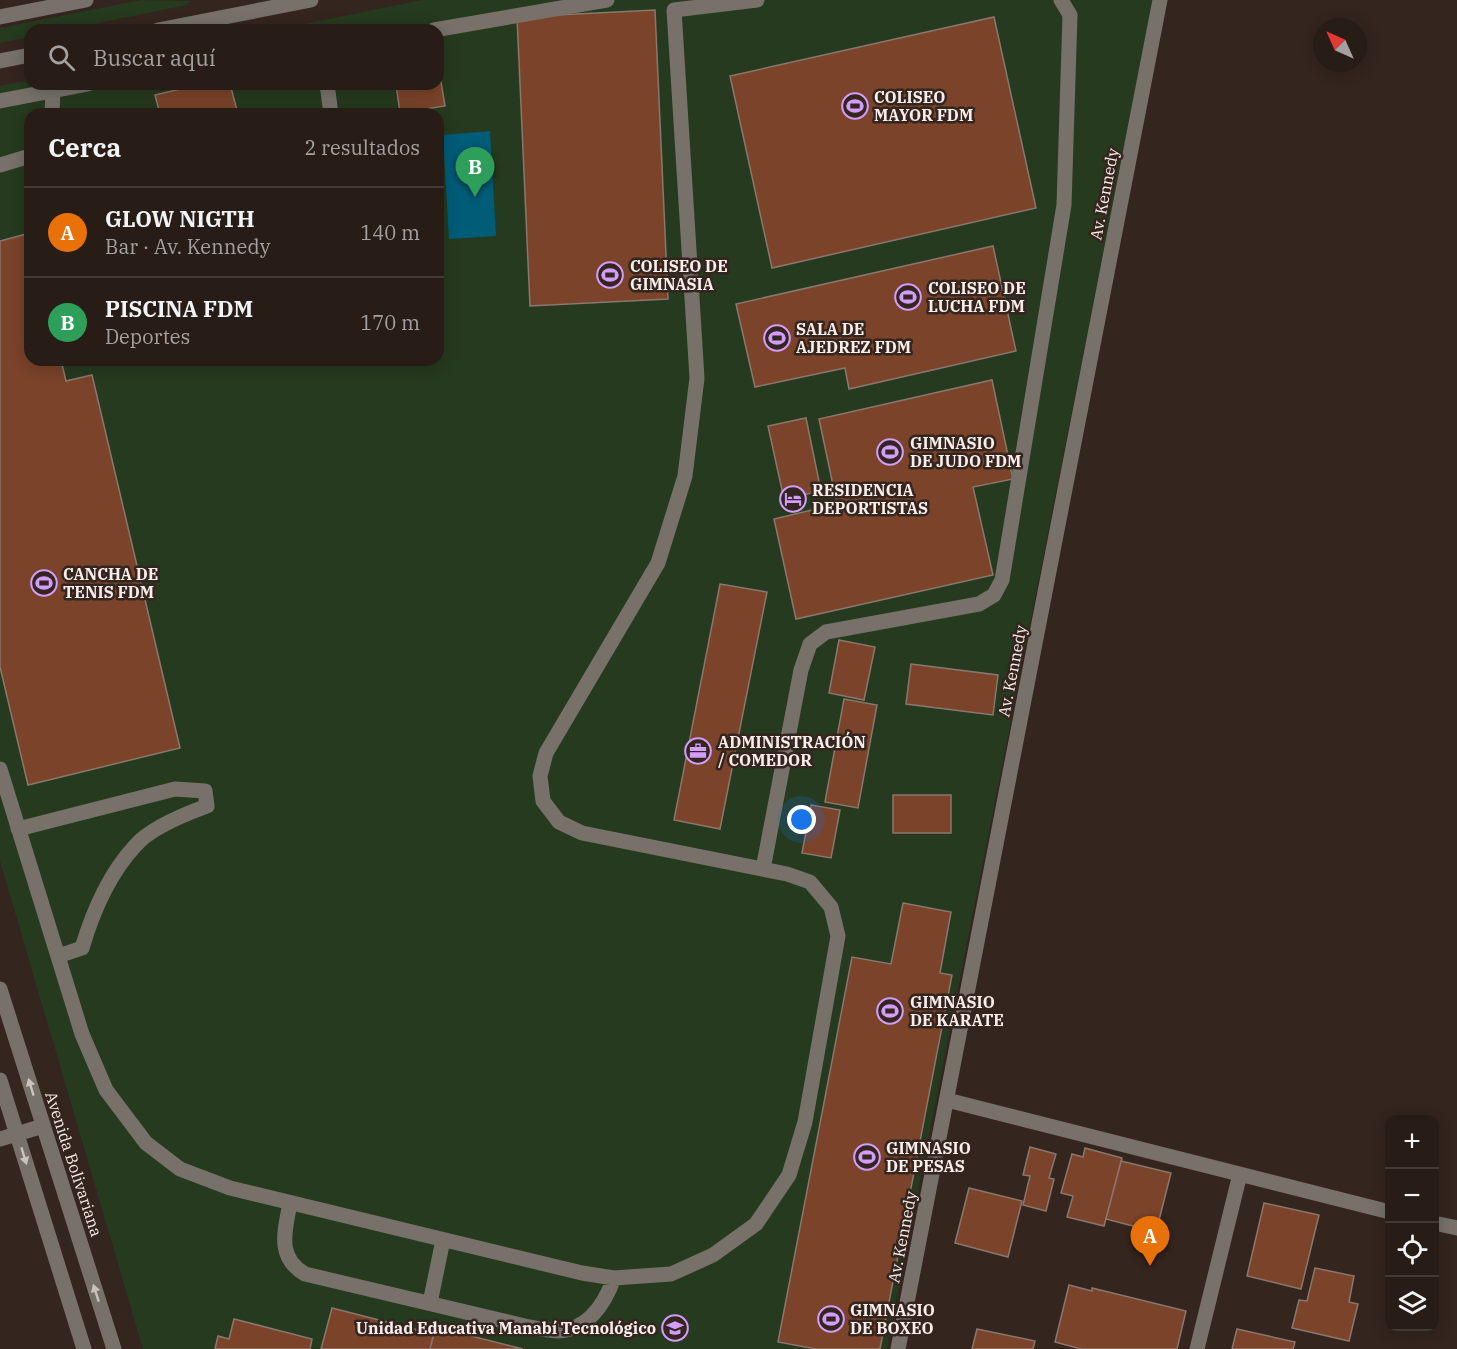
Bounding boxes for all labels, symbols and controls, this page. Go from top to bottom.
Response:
north arrow [1313,18,1367,72]
search box [24,24,444,90]
icon: search [45,41,78,74]
text: Buscar aquí [93,43,216,72]
place label: COLISEO MAYOR FDM [874,87,973,125]
sports icon: COLISEO MAYOR FDM [840,91,870,121]
text: Cerca [48,130,121,164]
text: 2 resultados [304,134,420,161]
street label: Av. Kennedy [1085,146,1123,242]
pin: B [456,148,494,197]
text: GLOW NIGTH [105,204,255,233]
text: A [61,219,74,246]
text: 140 m [360,219,420,246]
text: Bar · Av. Kennedy [105,233,270,260]
place label: COLISEO DE GIMNASIA [630,256,728,294]
sports icon: COLISEO DE GIMNASIA [595,260,625,290]
place label: COLISEO DE LUCHA FDM [928,278,1026,316]
sports icon: COLISEO DE LUCHA FDM [893,282,923,312]
text: PISCINA FDM [105,294,253,323]
text: B [60,309,75,336]
text: 170 m [360,309,420,336]
place label: SALA DE AJEDREZ FDM [796,319,911,357]
text: Deportes [105,323,190,350]
sports icon: SALA DE AJEDREZ FDM [762,323,792,353]
place label: GIMNASIO DE JUDO FDM [910,433,1021,471]
sports icon: GIMNASIO DE JUDO FDM [875,437,905,467]
place label: RESIDENCIA DEPORTISTAS [812,480,928,518]
hotel icon: RESIDENCIA DEPORTISTAS [778,484,808,514]
place label: CANCHA DE TENIS FDM [63,564,158,602]
sports icon: CANCHA DE TENIS FDM [29,568,59,598]
street label: Av. Kennedy [993,623,1031,719]
place label: ADMINISTRACIÓN / COMEDOR [718,731,866,770]
office icon: ADMINISTRACIÓN / COMEDOR [683,736,713,766]
your location [787,805,816,834]
place label: GIMNASIO DE KARATE [910,992,1004,1030]
sports icon: GIMNASIO DE KARATE [875,996,905,1026]
one-way arrow [26,1078,35,1096]
street label: Avenida Bolivariana [41,1089,107,1239]
map controls [1385,1115,1439,1331]
button: + [1385,1115,1439,1169]
place label: GIMNASIO DE PESAS [886,1138,971,1176]
sports icon: GIMNASIO DE PESAS [852,1142,882,1172]
one-way arrow [20,1147,29,1165]
button: − [1385,1169,1439,1223]
street label: Av. Kennedy [883,1189,921,1285]
pin: A [1130,1216,1170,1266]
button: locate [1385,1223,1439,1277]
button: layers [1385,1277,1439,1331]
one-way arrow [91,1284,100,1302]
place label: GIMNASIO DE BOXEO [850,1300,935,1338]
sports icon: GIMNASIO DE BOXEO [816,1304,846,1334]
school or university icon: Unidad Educativa Manabí Tecnológico [660,1313,690,1343]
place label: Unidad Educativa Manabí Tecnológico [356,1318,656,1338]

